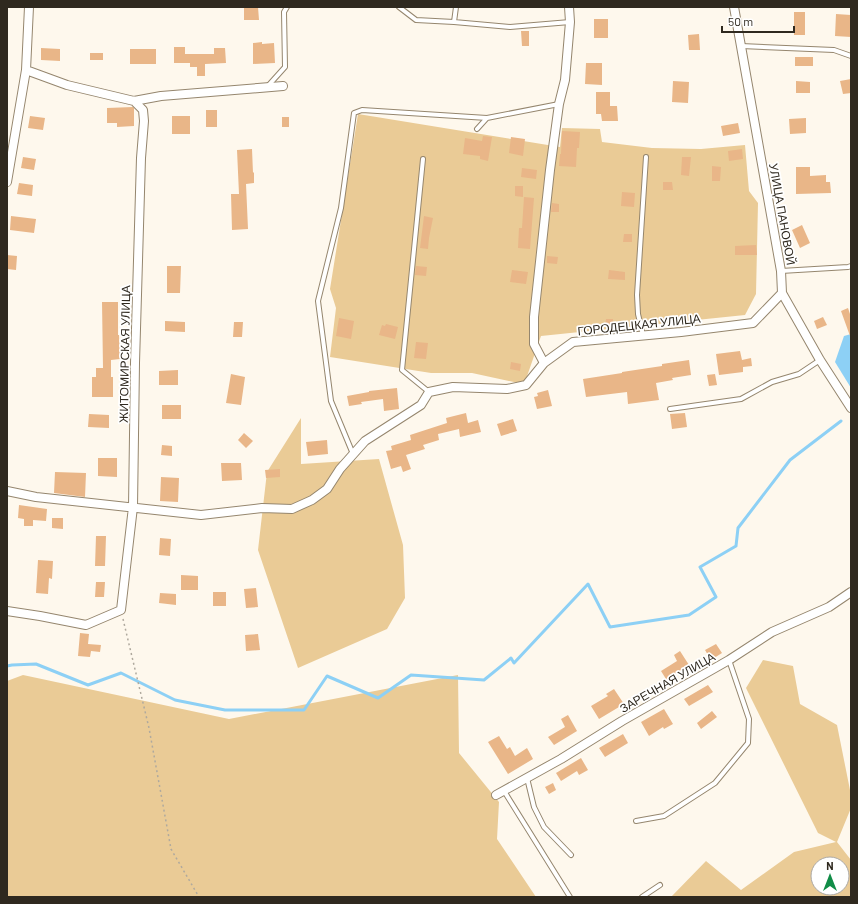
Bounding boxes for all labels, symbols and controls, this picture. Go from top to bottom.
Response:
scale bar [722,8,794,34]
text: 50 m [728,14,753,28]
street label: УЛИЦА ПАНОВОЙ [766,162,799,266]
street label: ЖИТОМИРСКАЯ УЛИЦА [116,285,133,423]
street label: ГОРОДЕЦКАЯ УЛИЦА [577,311,701,338]
street label: ЗАРЕЧНАЯ УЛИЦА [617,649,718,716]
north arrow [810,856,850,896]
text: N [826,859,834,872]

